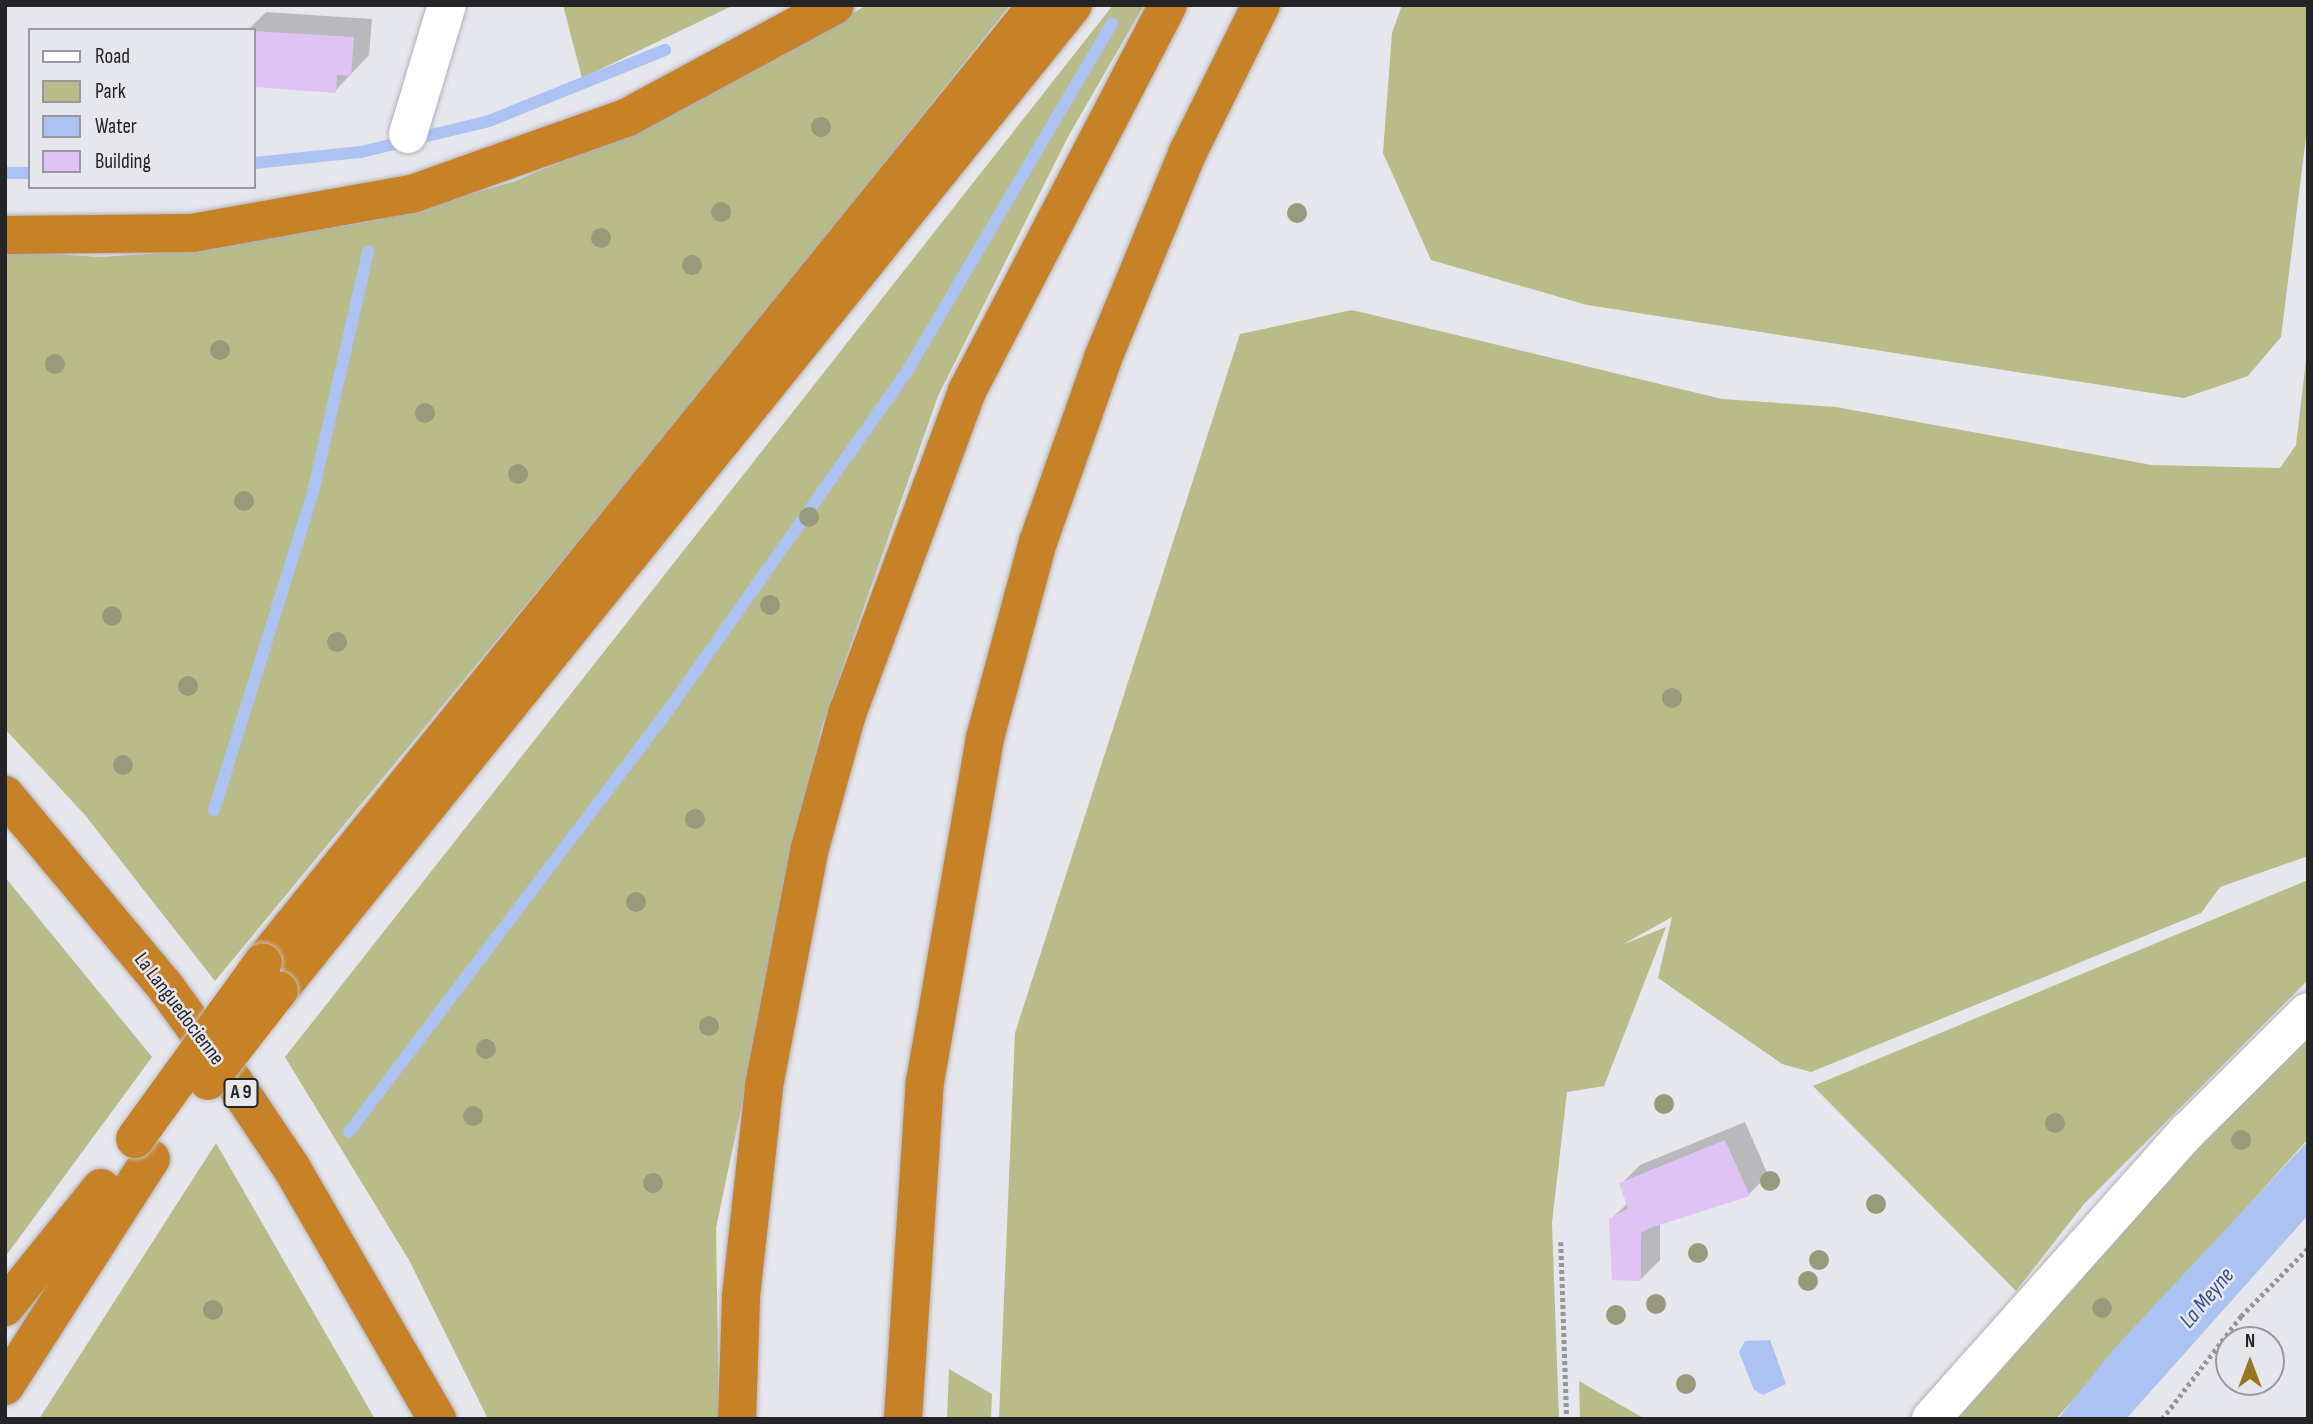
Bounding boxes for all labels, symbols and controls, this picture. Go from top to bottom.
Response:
legend [28,28,256,189]
text: Road [95,44,130,69]
text: Park [95,79,126,104]
text: Water [95,114,137,139]
text: Building [95,149,151,174]
street label: La Languedocienne [129,948,229,1070]
road number: A 9 [222,1078,260,1108]
water label: La Meyne [2174,1262,2240,1334]
north arrow [2215,1326,2285,1396]
text: N [2245,1330,2255,1353]

